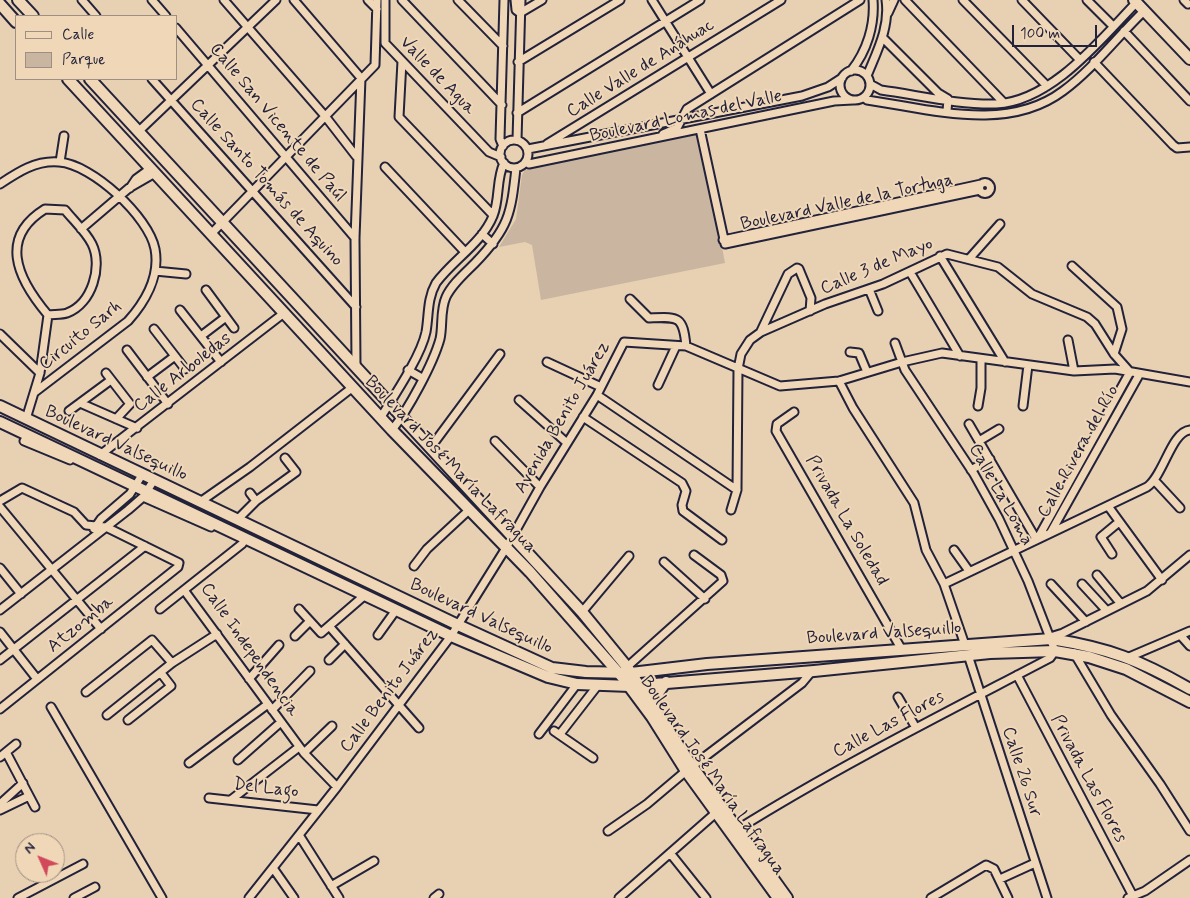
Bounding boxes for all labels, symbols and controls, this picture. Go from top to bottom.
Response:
legend [15,15,178,80]
street label: Calle Valle de Anáhuac [563,15,719,123]
scale bar [1015,15,1100,47]
text: 100 m [1020,24,1060,44]
text: Calle [62,25,94,45]
street label: Valle de Agua [394,32,480,120]
street label: Calle San Vicente de Paúl [204,39,350,207]
text: Parque [62,50,105,70]
street label: Boulevard Lomas del Valle [588,86,784,148]
street label: Calle Santo Tomás de Aquino [185,95,347,271]
street label: Boulevard Valle de la Tortuga [739,170,955,236]
street label: Calle 3 de Mayo [818,234,936,300]
street label: Circuito Sarh [35,296,127,376]
street label: Calle Arboledas [130,328,236,418]
street label: Avenida Benito Juárez [511,338,615,498]
street label: Boulevard José María Lafragua [359,372,541,558]
street label: Calle Rivera del Río [1034,382,1124,522]
street label: Boulevard Valsequillo [41,401,191,487]
street label: Calle La Loma [963,440,1037,550]
street label: Privada La Soledad [800,452,892,590]
street label: Boulevard Valsequillo [406,574,556,660]
street label: Calle Independencia [195,579,303,721]
street label: Atzomba [44,592,118,658]
street label: Boulevard Valsequillo [806,618,962,650]
street label: Calle Benito Juárez [336,624,444,758]
street label: Boulevard José María Lafragua [635,672,789,880]
street label: Calle Las Flores [830,687,948,763]
street label: Privada Las Flores [1045,711,1131,847]
street label: Calle 26 Sur [996,724,1046,820]
street label: Del Lago [232,774,300,804]
north arrow [15,833,65,883]
text: N [20,839,40,858]

